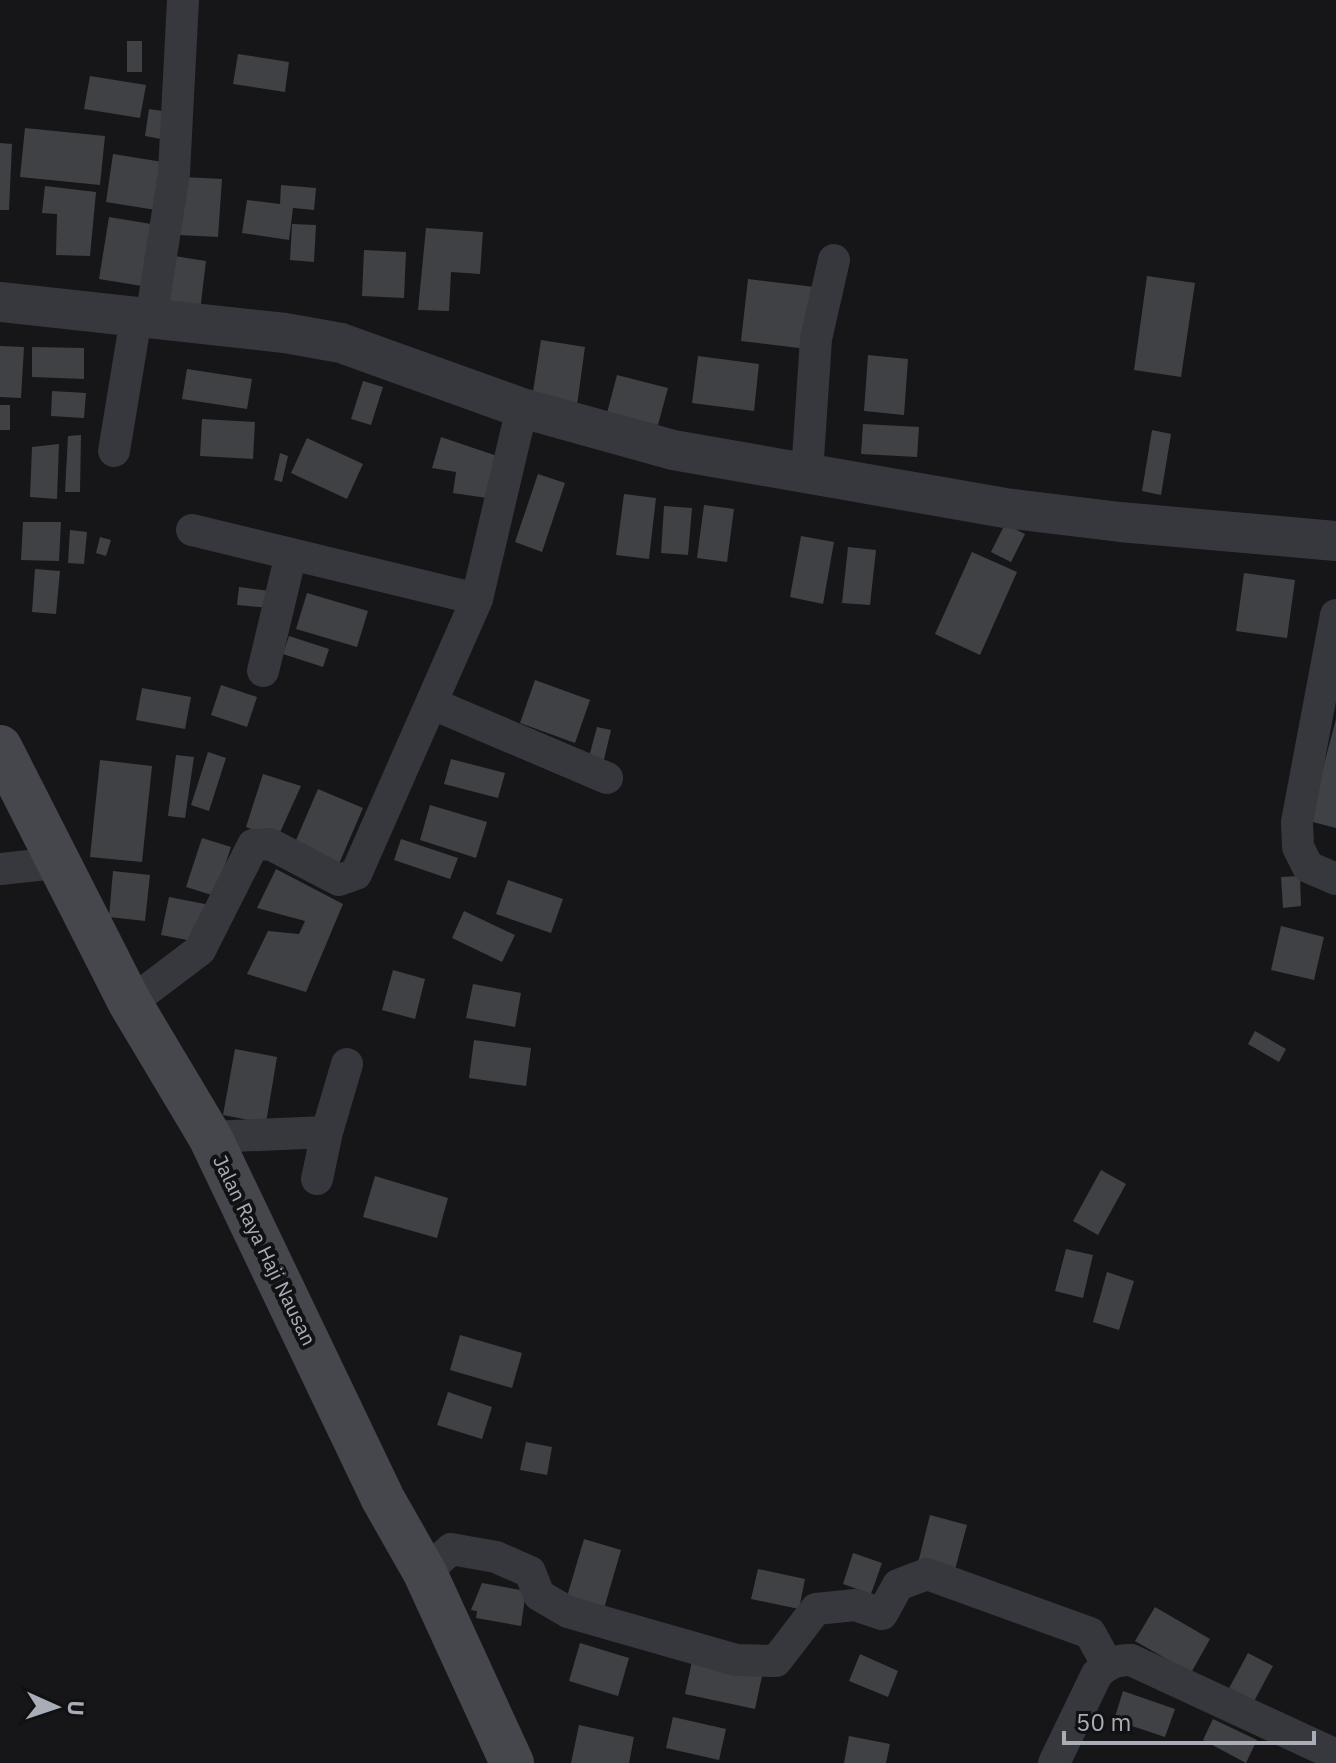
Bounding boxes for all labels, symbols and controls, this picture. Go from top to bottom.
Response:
street label: Jalan Raya Haji Nausan [207,1150,323,1350]
north arrow [16,1667,96,1747]
scale bar [1064,1695,1314,1745]
text: U [62,1700,91,1716]
text: 50 m [1076,1706,1131,1738]

